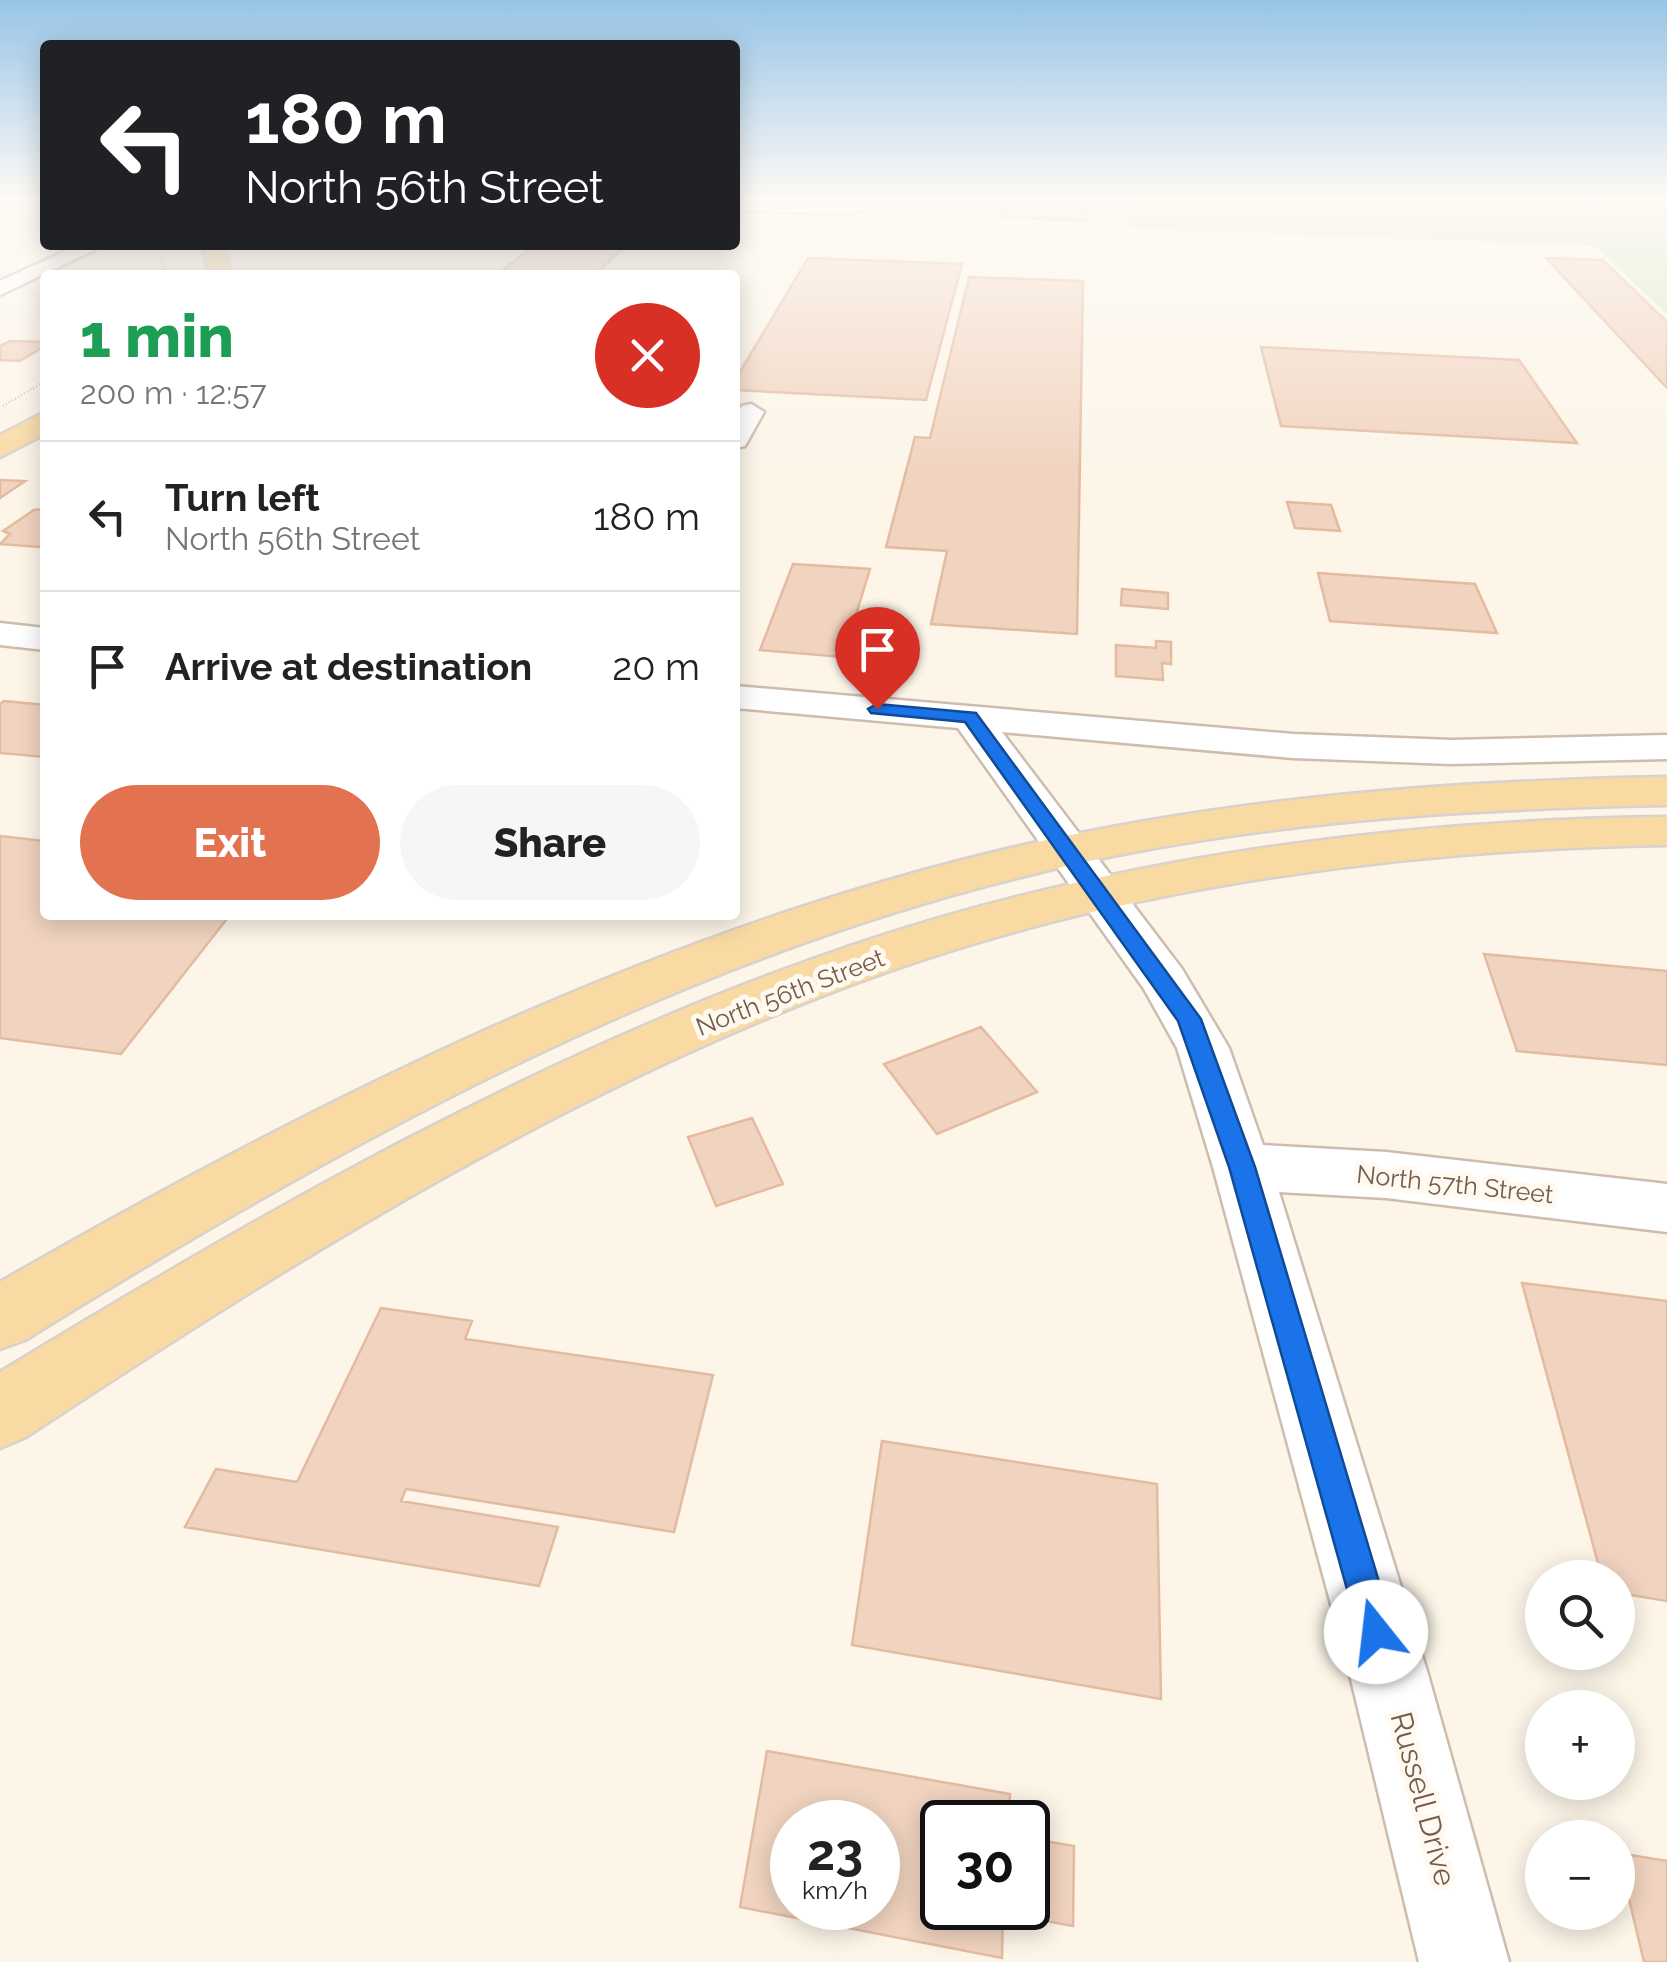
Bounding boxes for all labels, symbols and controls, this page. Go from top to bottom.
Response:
text: 180 m [245,77,447,159]
icon: left [80,80,210,210]
text: North 56th Street [245,161,604,214]
text: 1 min [80,301,234,371]
button: close [595,303,700,408]
text: 200 m · 12:57 [80,374,267,411]
text: Turn left [165,475,320,520]
icon: left [80,489,135,544]
text: 180 m [593,494,700,539]
text: North 56th Street [165,520,420,557]
pin [835,607,920,710]
icon: arrive [850,622,905,677]
icon: arrive [80,639,135,694]
text: Arrive at destination [165,644,532,689]
text: 20 m [612,644,700,689]
button: Exit [80,785,380,900]
button: Share [400,785,700,900]
street label: North 56th Street [692,942,889,1042]
street label: North 57th Street [1355,1159,1555,1209]
map controls [1525,1560,1635,1930]
button: search [1525,1560,1635,1670]
position arrow [1324,1580,1428,1684]
button: + [1525,1690,1635,1800]
street label: Russell Drive [1383,1708,1463,1890]
speed limit sign: 30 [920,1800,1050,1930]
button: − [1525,1820,1635,1930]
text: 23 [807,1823,863,1882]
text: km/h [802,1875,868,1905]

